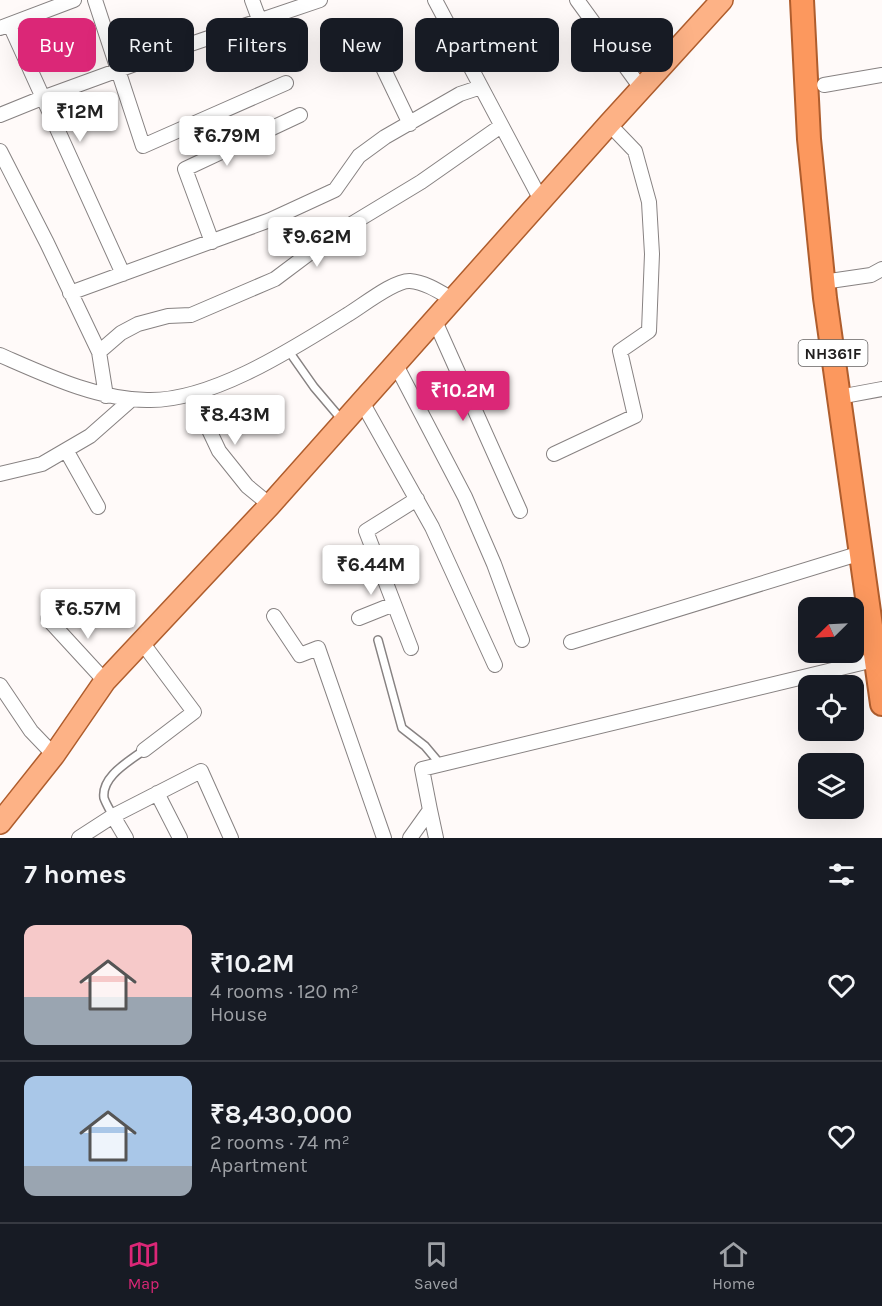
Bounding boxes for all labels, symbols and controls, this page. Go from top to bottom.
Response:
chip: Buy [18,18,96,72]
chip: Rent [108,18,194,72]
chip: Filters [206,18,308,72]
chip: New [320,18,403,72]
chip: Apartment [415,18,559,72]
chip: House [571,18,673,72]
pin: ₹12M [44,92,116,143]
text: ₹12M [56,100,104,123]
pin: ₹6.79M [178,116,276,167]
text: ₹6.79M [193,124,261,147]
pin: ₹9.62M [268,217,366,268]
text: ₹9.62M [282,225,352,248]
road number: NH361F [798,340,868,366]
pin: ₹10.2M [414,371,512,422]
text: ₹10.2M [430,379,496,402]
pin: ₹8.43M [186,395,284,446]
text: ₹8.43M [200,403,270,426]
pin: ₹6.44M [322,545,420,596]
text: ₹6.44M [336,553,406,576]
pin: ₹6.57M [39,589,137,640]
text: ₹6.57M [55,597,121,620]
north arrow [798,597,864,663]
map controls [798,597,864,819]
button: locate [798,675,864,741]
button: layers [798,753,864,819]
icon: filters [825,858,858,891]
text: 7 homes [24,859,127,890]
text: ₹10.2M [210,948,295,979]
icon: home [72,949,144,1021]
icon: heart [825,969,858,1002]
text: 4 rooms · 120 m² [210,980,359,1003]
text: House [210,1003,267,1026]
text: ₹8,430,000 [210,1099,352,1130]
icon: home [72,1100,144,1172]
icon: heart [825,1120,858,1153]
text: 2 rooms · 74 m² [210,1131,350,1154]
text: Apartment [210,1154,308,1177]
tab: Map [127,1238,160,1293]
tab: Saved [414,1238,458,1293]
tab: Home [712,1238,755,1293]

